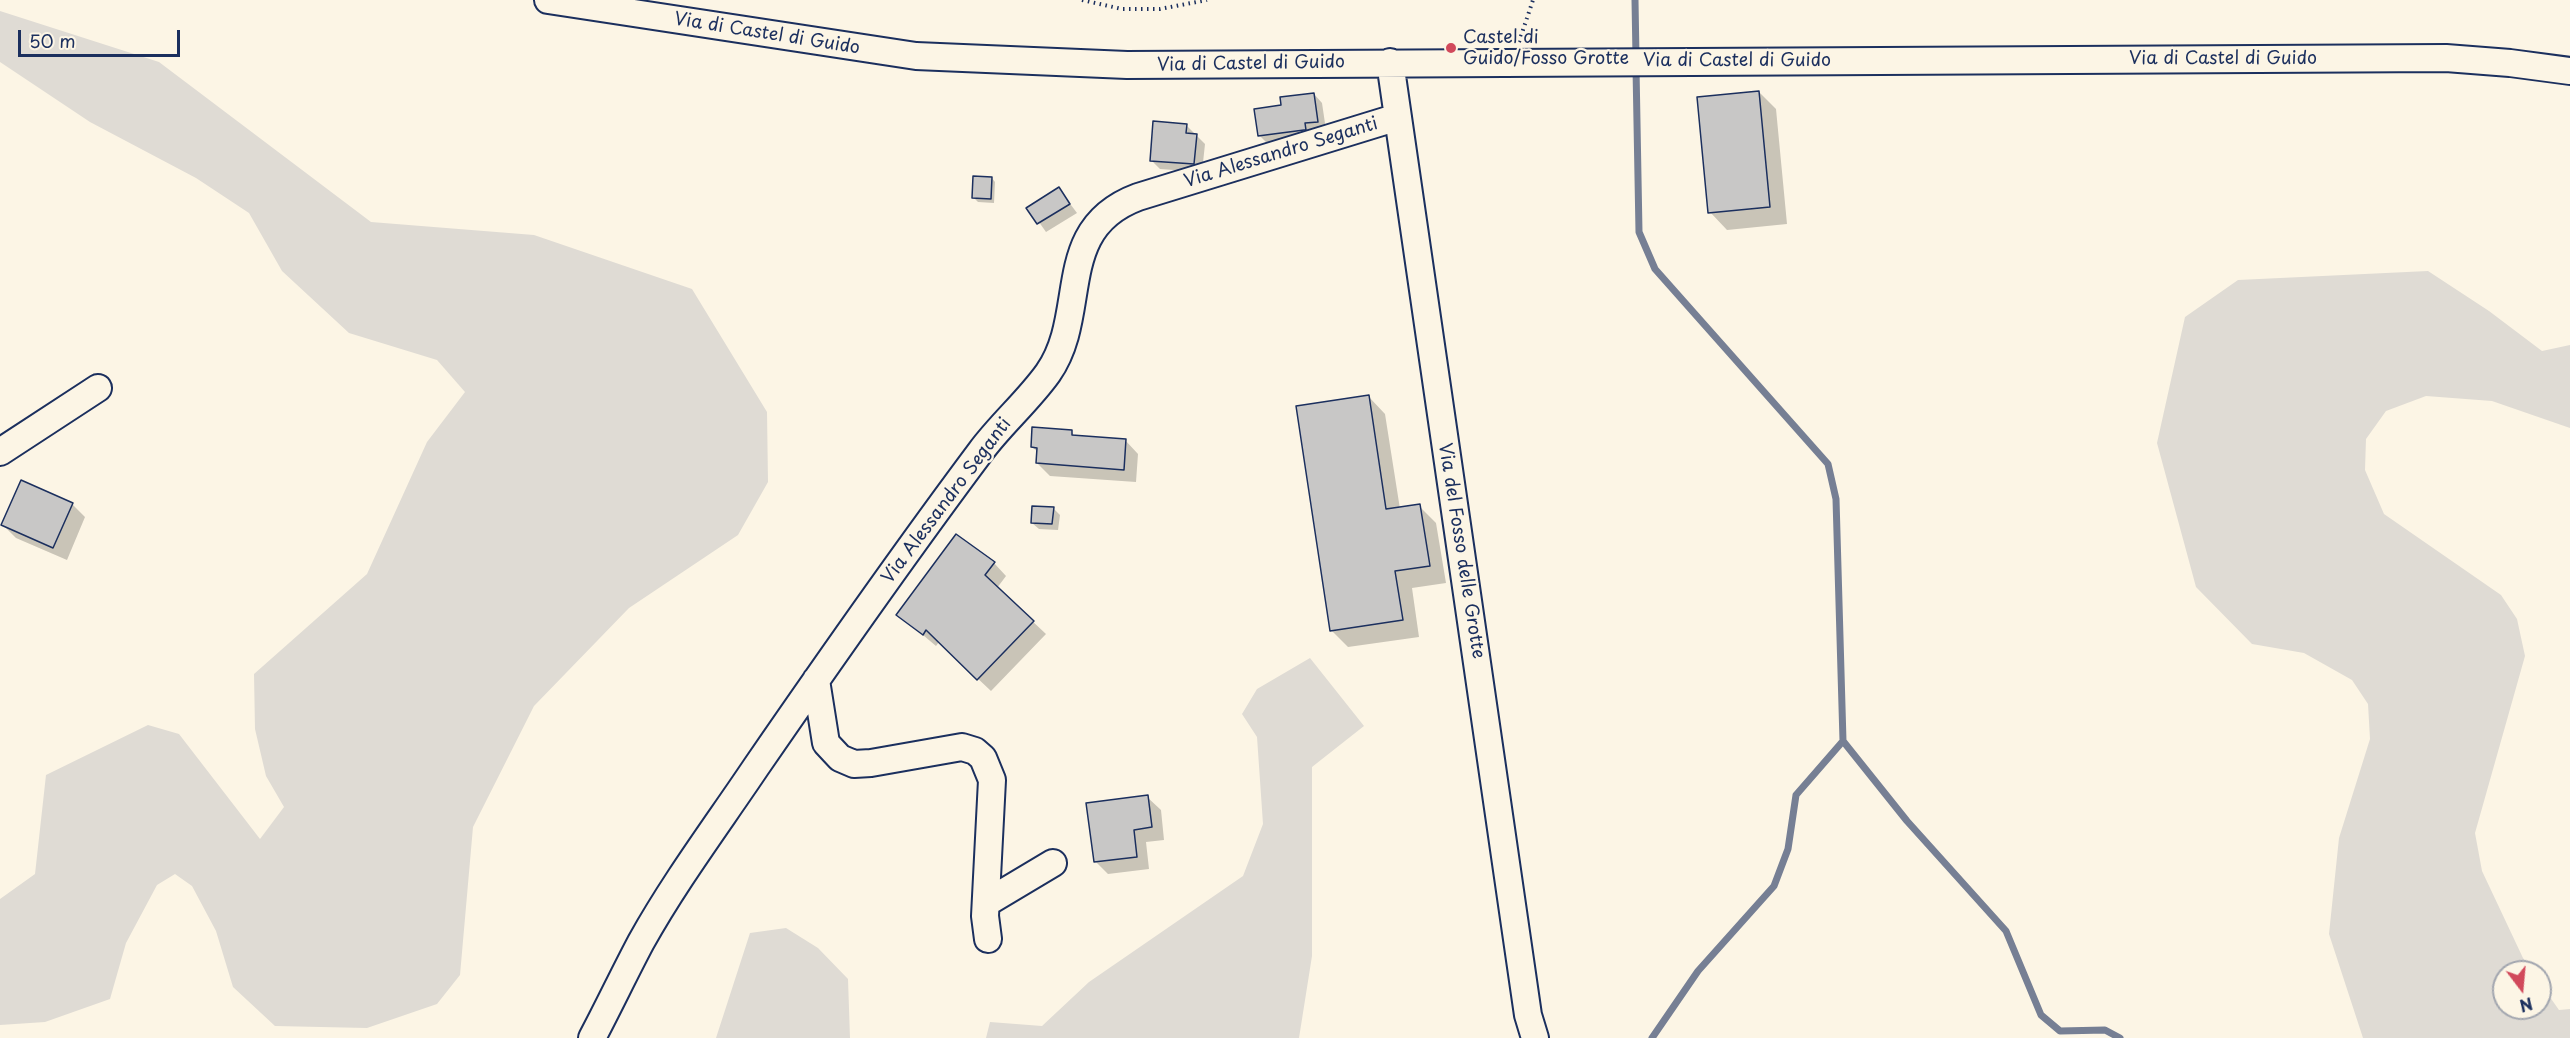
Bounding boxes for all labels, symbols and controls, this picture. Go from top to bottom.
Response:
street label: Via di Castel di Guido [673,9,861,59]
scale bar [21,18,183,56]
text: 50 m [29,27,76,54]
place label: Castel di Guido/Fosso Grotte [1463,27,1629,70]
marker: Castel di Guido/Fosso Grotte [1444,41,1458,55]
street label: Via di Castel di Guido [2129,48,2317,70]
street label: Via di Castel di Guido [1643,50,1831,72]
street label: Via di Castel di Guido [1157,52,1345,76]
street label: Via Alessandro Seganti [1182,113,1380,193]
street label: Via Alessandro Seganti [878,414,1016,588]
street label: Via del Fosso delle Grotte [1433,442,1489,660]
north arrow [2492,960,2552,1020]
text: N [2517,992,2536,1019]

